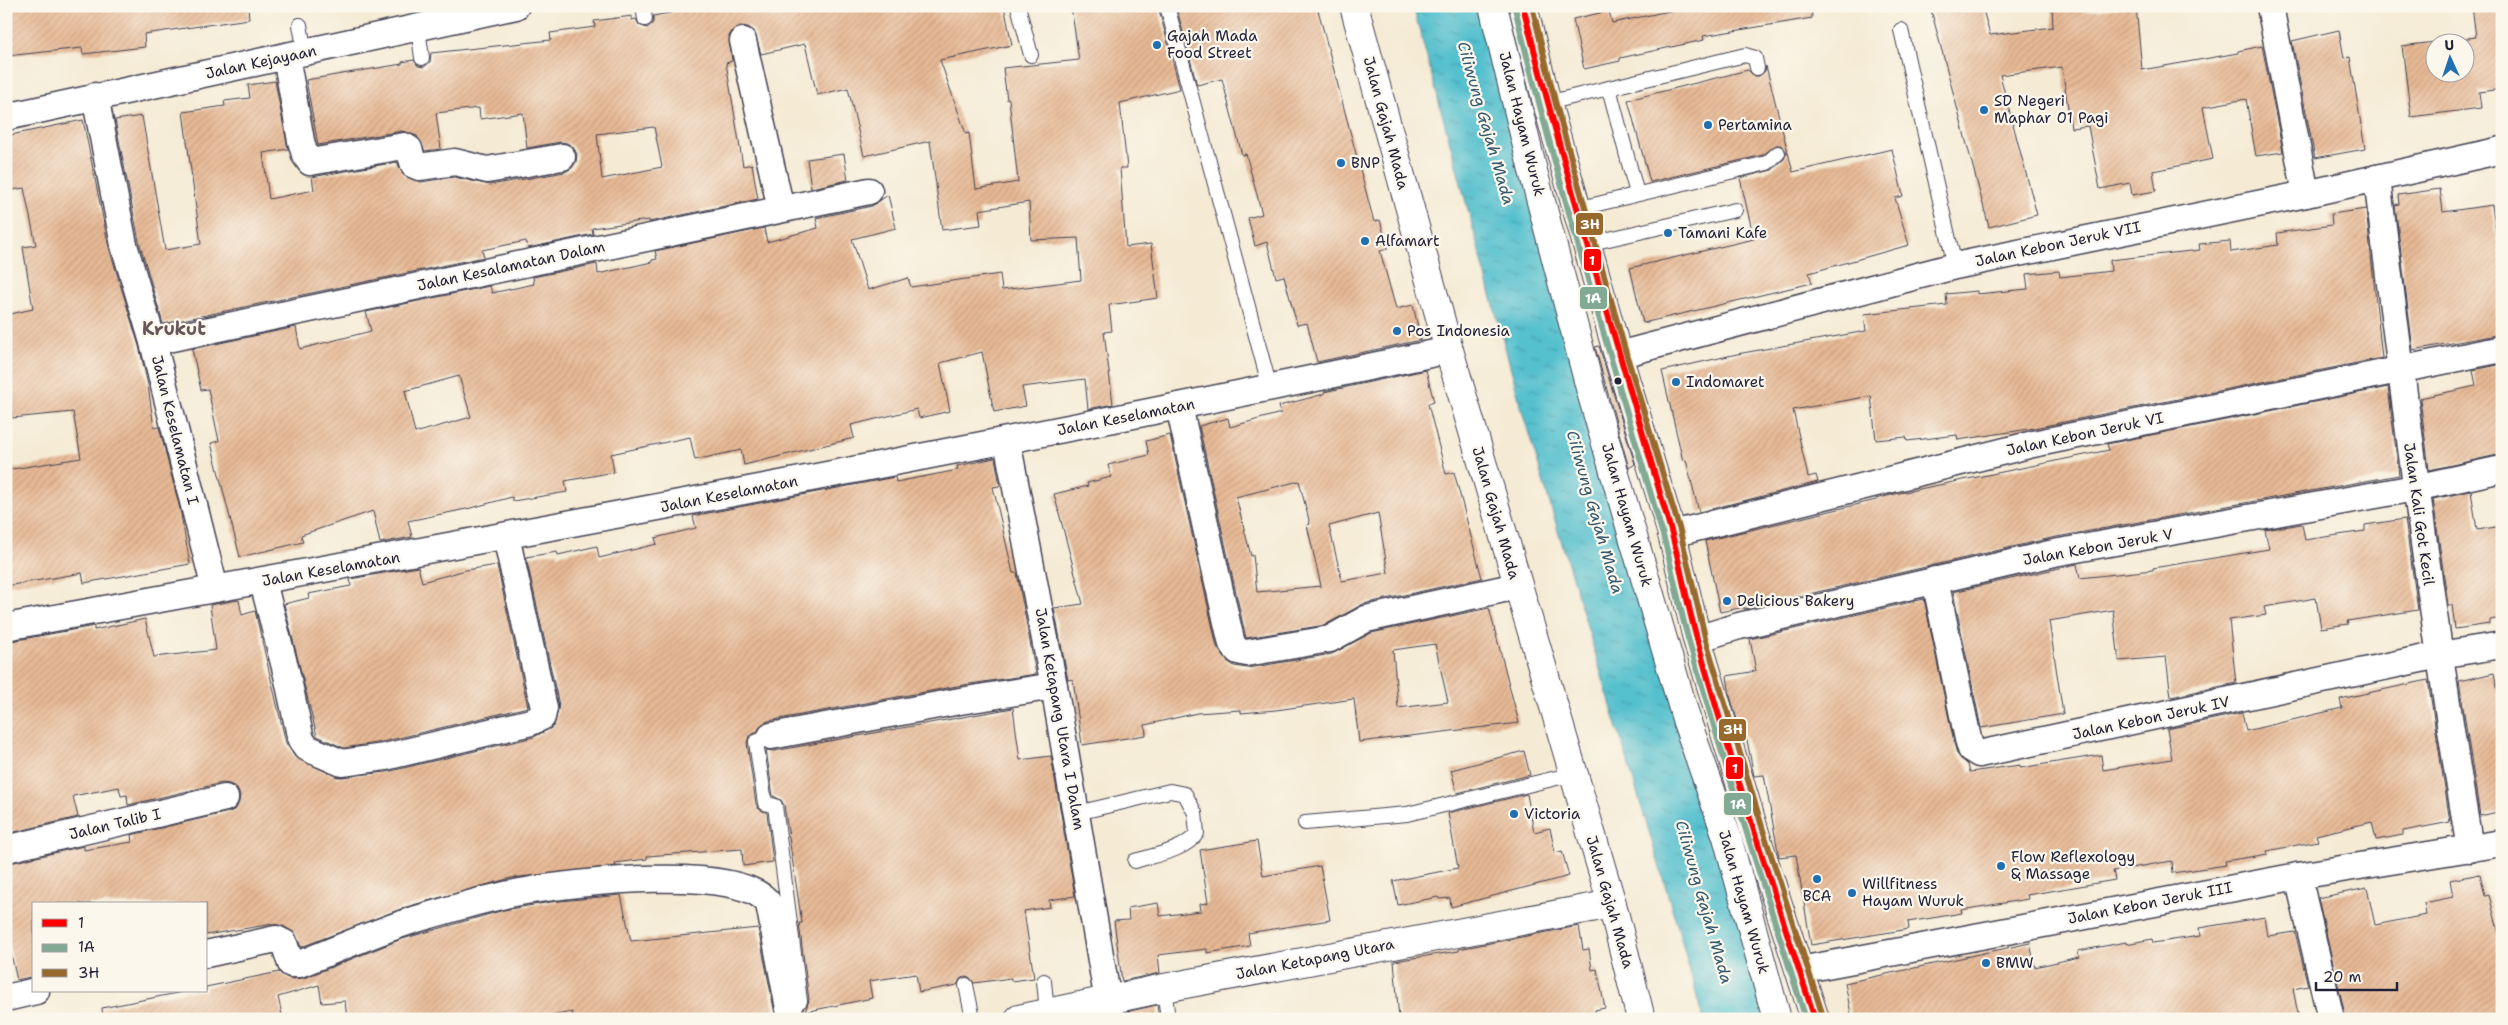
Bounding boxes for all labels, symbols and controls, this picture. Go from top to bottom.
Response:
place label: Gajah Mada Food Street [1167,26,1258,63]
north arrow [2426,32,2476,82]
text: U [2444,36,2455,54]
marker: Gajah Mada Food Street [1151,39,1163,51]
water label: Ciliwung Gajah Mada [1453,39,1519,207]
street label: Jalan Kejayaan [204,40,318,84]
street label: Jalan Hayam Wuruk [1494,50,1550,198]
street label: Jalan Gajah Mada [1359,54,1414,192]
place label: SD Negeri Maphar 01 Pagi [1994,91,2108,128]
marker: SD Negeri Maphar 01 Pagi [1978,104,1990,116]
place label: Pertamina [1718,115,1792,135]
marker: Pertamina [1702,119,1714,131]
place label: BNP [1351,153,1380,173]
marker: BNP [1335,157,1347,169]
line badge: 3H [1575,212,1604,236]
text: 3H [1580,215,1600,233]
street label: Jalan Kebon Jeruk VII [1973,217,2143,271]
place label: Tamani Kafe [1678,223,1767,243]
marker: Tamani Kafe [1662,227,1674,239]
place label: Alfamart [1375,231,1440,251]
marker: Alfamart [1359,235,1371,247]
street label: Jalan Kesalamatan Dalam [415,236,607,296]
line badge: 1 [1583,248,1602,272]
text: 1 [1589,251,1595,269]
line badge: 1A [1579,286,1608,310]
text: 1A [1585,289,1602,307]
district label: Krukut [142,317,206,341]
place label: Pos Indonesia [1407,321,1511,341]
marker: Pos Indonesia [1391,325,1403,337]
street label: Jalan Keselamatan I [147,353,203,507]
place label: Indomaret [1686,372,1765,392]
unlabelled marker [1613,376,1623,386]
marker: Indomaret [1670,376,1682,388]
street label: Jalan Keselamatan [1056,394,1196,440]
street label: Jalan Kebon Jeruk VI [2005,408,2165,460]
water label: Ciliwung Gajah Mada [1562,428,1628,596]
street label: Jalan Hayam Wuruk [1597,441,1657,589]
street label: Jalan Kali Got Kecil [2399,441,2439,587]
street label: Jalan Gajah Mada [1468,444,1525,582]
street label: Jalan Keselamatan [659,471,799,517]
street label: Jalan Kebon Jeruk V [2021,524,2175,570]
street label: Jalan Keselamatan [260,547,402,591]
place label: Delicious Bakery [1737,591,1854,611]
marker: Delicious Bakery [1721,595,1733,607]
street label: Jalan Ketapang Utara I Dalam [1031,606,1089,832]
street label: Jalan Kebon Jeruk IV [2071,692,2231,744]
line badge: 3H [1718,718,1747,742]
text: 3H [1723,720,1743,738]
line badge: 1 [1725,756,1744,780]
text: 1 [1732,759,1738,777]
line badge: 1A [1723,792,1752,816]
text: 1A [1730,795,1747,813]
street label: Jalan Talib I [67,804,163,844]
place label: Victoria [1524,804,1581,824]
marker: Victoria [1508,808,1520,820]
water label: Ciliwung Gajah Mada [1671,818,1737,986]
street label: Jalan Hayam Wuruk [1714,828,1774,976]
street label: Jalan Gajah Mada [1582,833,1639,971]
place label: Flow Reflexology & Massage [2011,847,2135,884]
marker: Flow Reflexology & Massage [1995,860,2007,872]
marker: BCA [1811,873,1823,885]
place label: Willfitness Hayam Wuruk [1862,874,1964,911]
street label: Jalan Kebon Jeruk III [2066,877,2234,929]
place label: BCA [1803,886,1831,906]
marker: Willfitness Hayam Wuruk [1846,887,1858,899]
legend [32,902,208,992]
text: 1 [78,913,84,933]
street label: Jalan Ketapang Utara [1234,934,1397,984]
text: 1A [78,937,95,957]
place label: BMW [1996,953,2034,973]
marker: BMW [1980,957,1992,969]
scale bar [2316,960,2397,992]
text: 3H [78,963,100,983]
text: 20 m [2323,967,2362,987]

